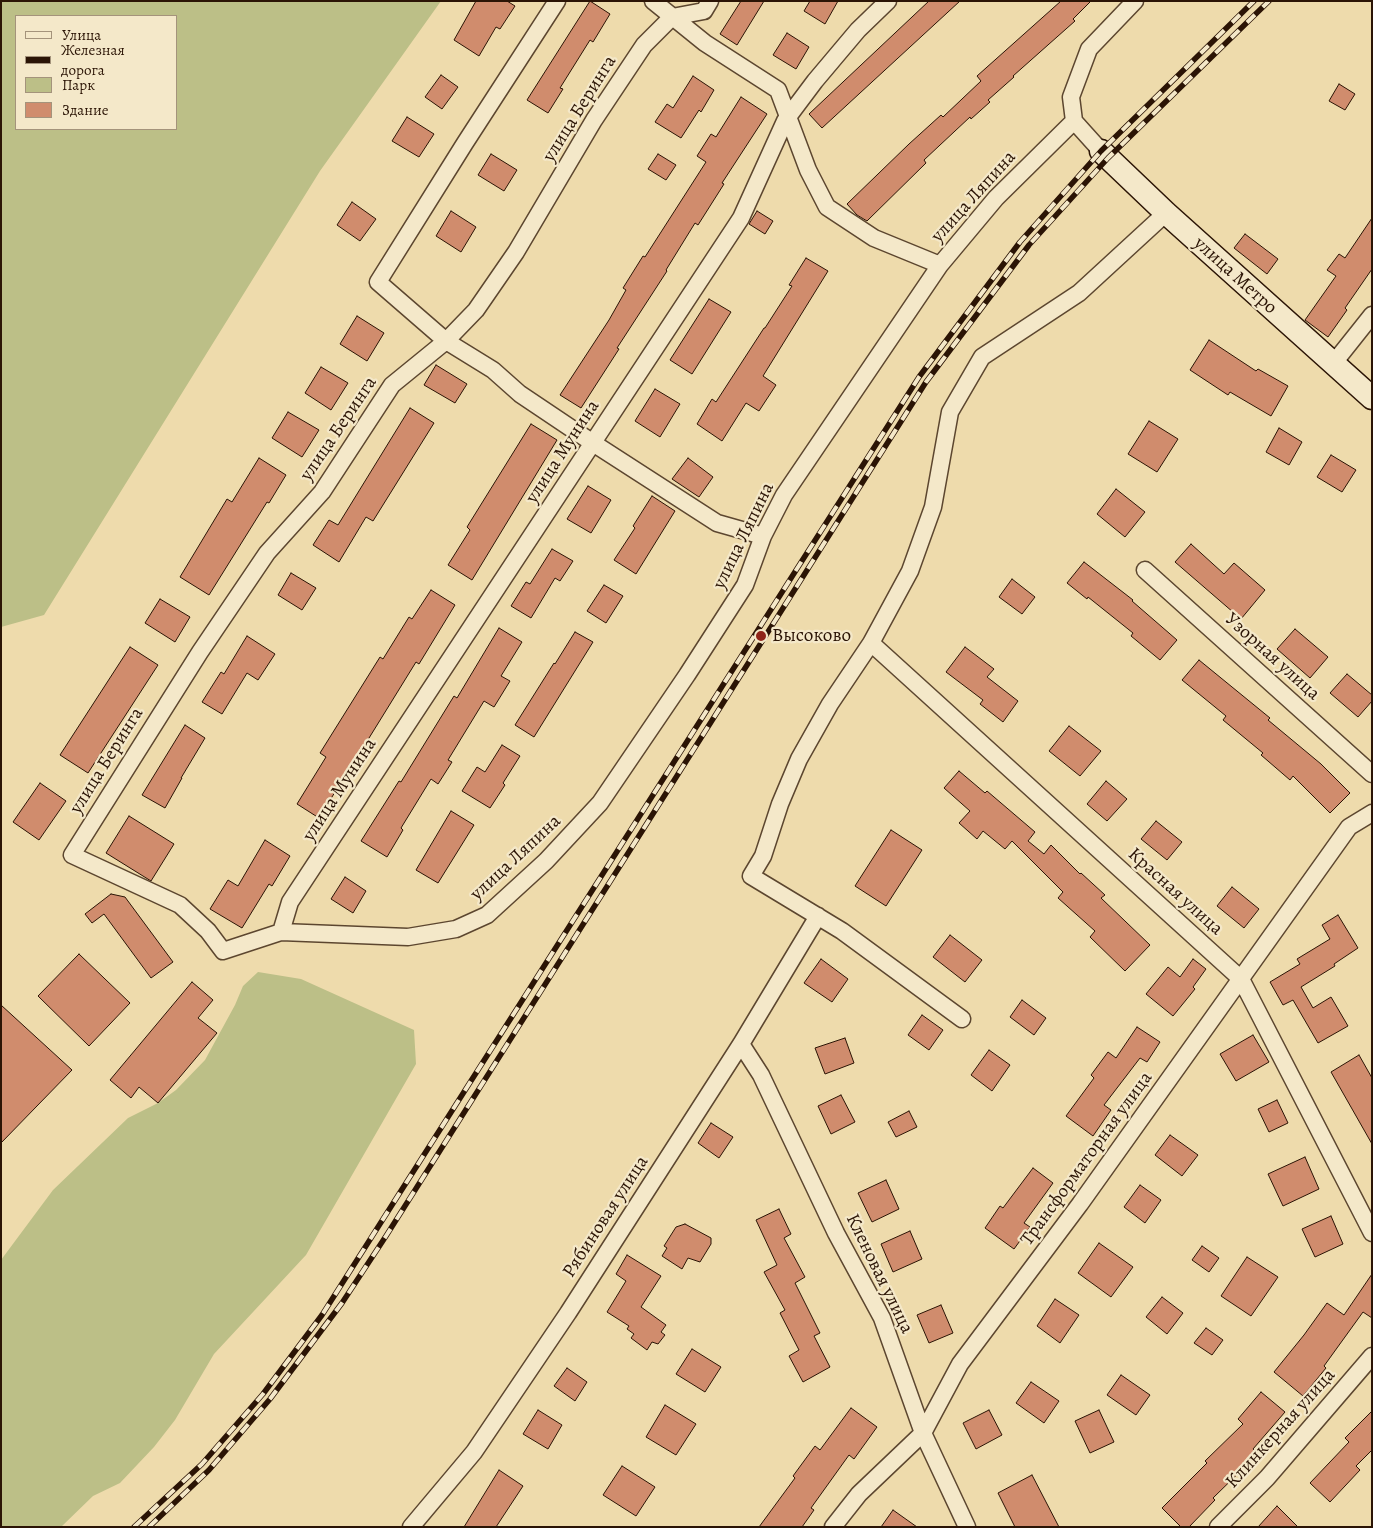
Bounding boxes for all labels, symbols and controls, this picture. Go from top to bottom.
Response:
legend [15,15,178,130]
text: Улица [62,25,101,45]
text: Железная дорога [61,40,125,80]
street label: улица Беринга [538,52,622,166]
text: Парк [62,75,95,95]
text: Здание [62,100,109,120]
street label: улица Ляпина [927,146,1021,248]
street label: улица Метро [1188,233,1282,319]
street label: улица Беринга [296,372,382,486]
street label: улица Мунина [521,396,605,508]
street label: улица Ляпина [708,479,780,593]
street label: Узорная улица [1220,608,1324,706]
place label: Высоково [772,625,851,647]
marker: Высоково [754,629,768,643]
street label: улица Беринга [65,704,149,818]
street label: улица Мунина [298,734,382,846]
street label: улица Ляпина [466,810,566,906]
street label: Красная улица [1123,843,1227,941]
street label: Трансформаторная улица [1016,1068,1158,1250]
street label: Рябиновая улица [558,1152,654,1282]
street label: Кленовая улица [840,1211,918,1337]
street label: Клинкерная улица [1221,1364,1341,1494]

